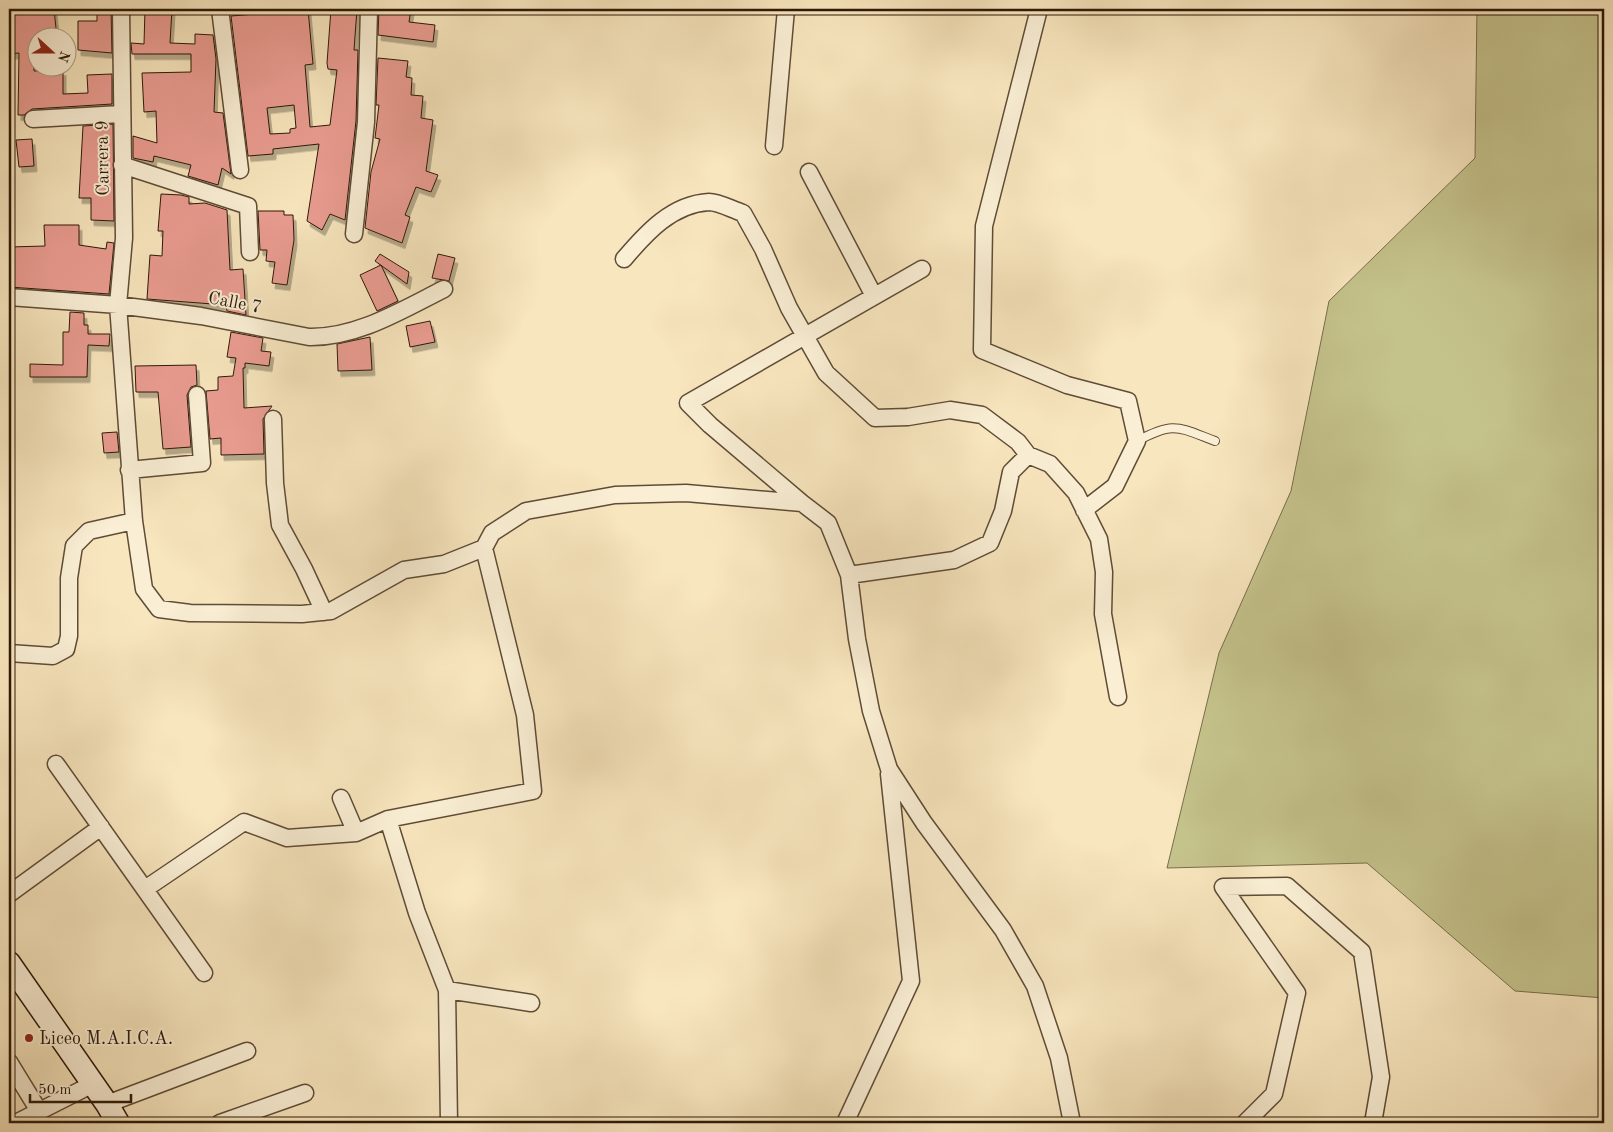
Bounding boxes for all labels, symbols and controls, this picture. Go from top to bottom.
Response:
north arrow [28,28,78,78]
text: N [55,49,72,64]
street label: Carrera 9 [93,120,113,196]
street label: Calle 7 [206,289,263,317]
place label: Liceo M.A.I.C.A. [39,1030,173,1048]
marker: Liceo M.A.I.C.A. [23,1032,35,1044]
scale bar [30,1072,131,1104]
text: 50 m [38,1083,72,1098]

